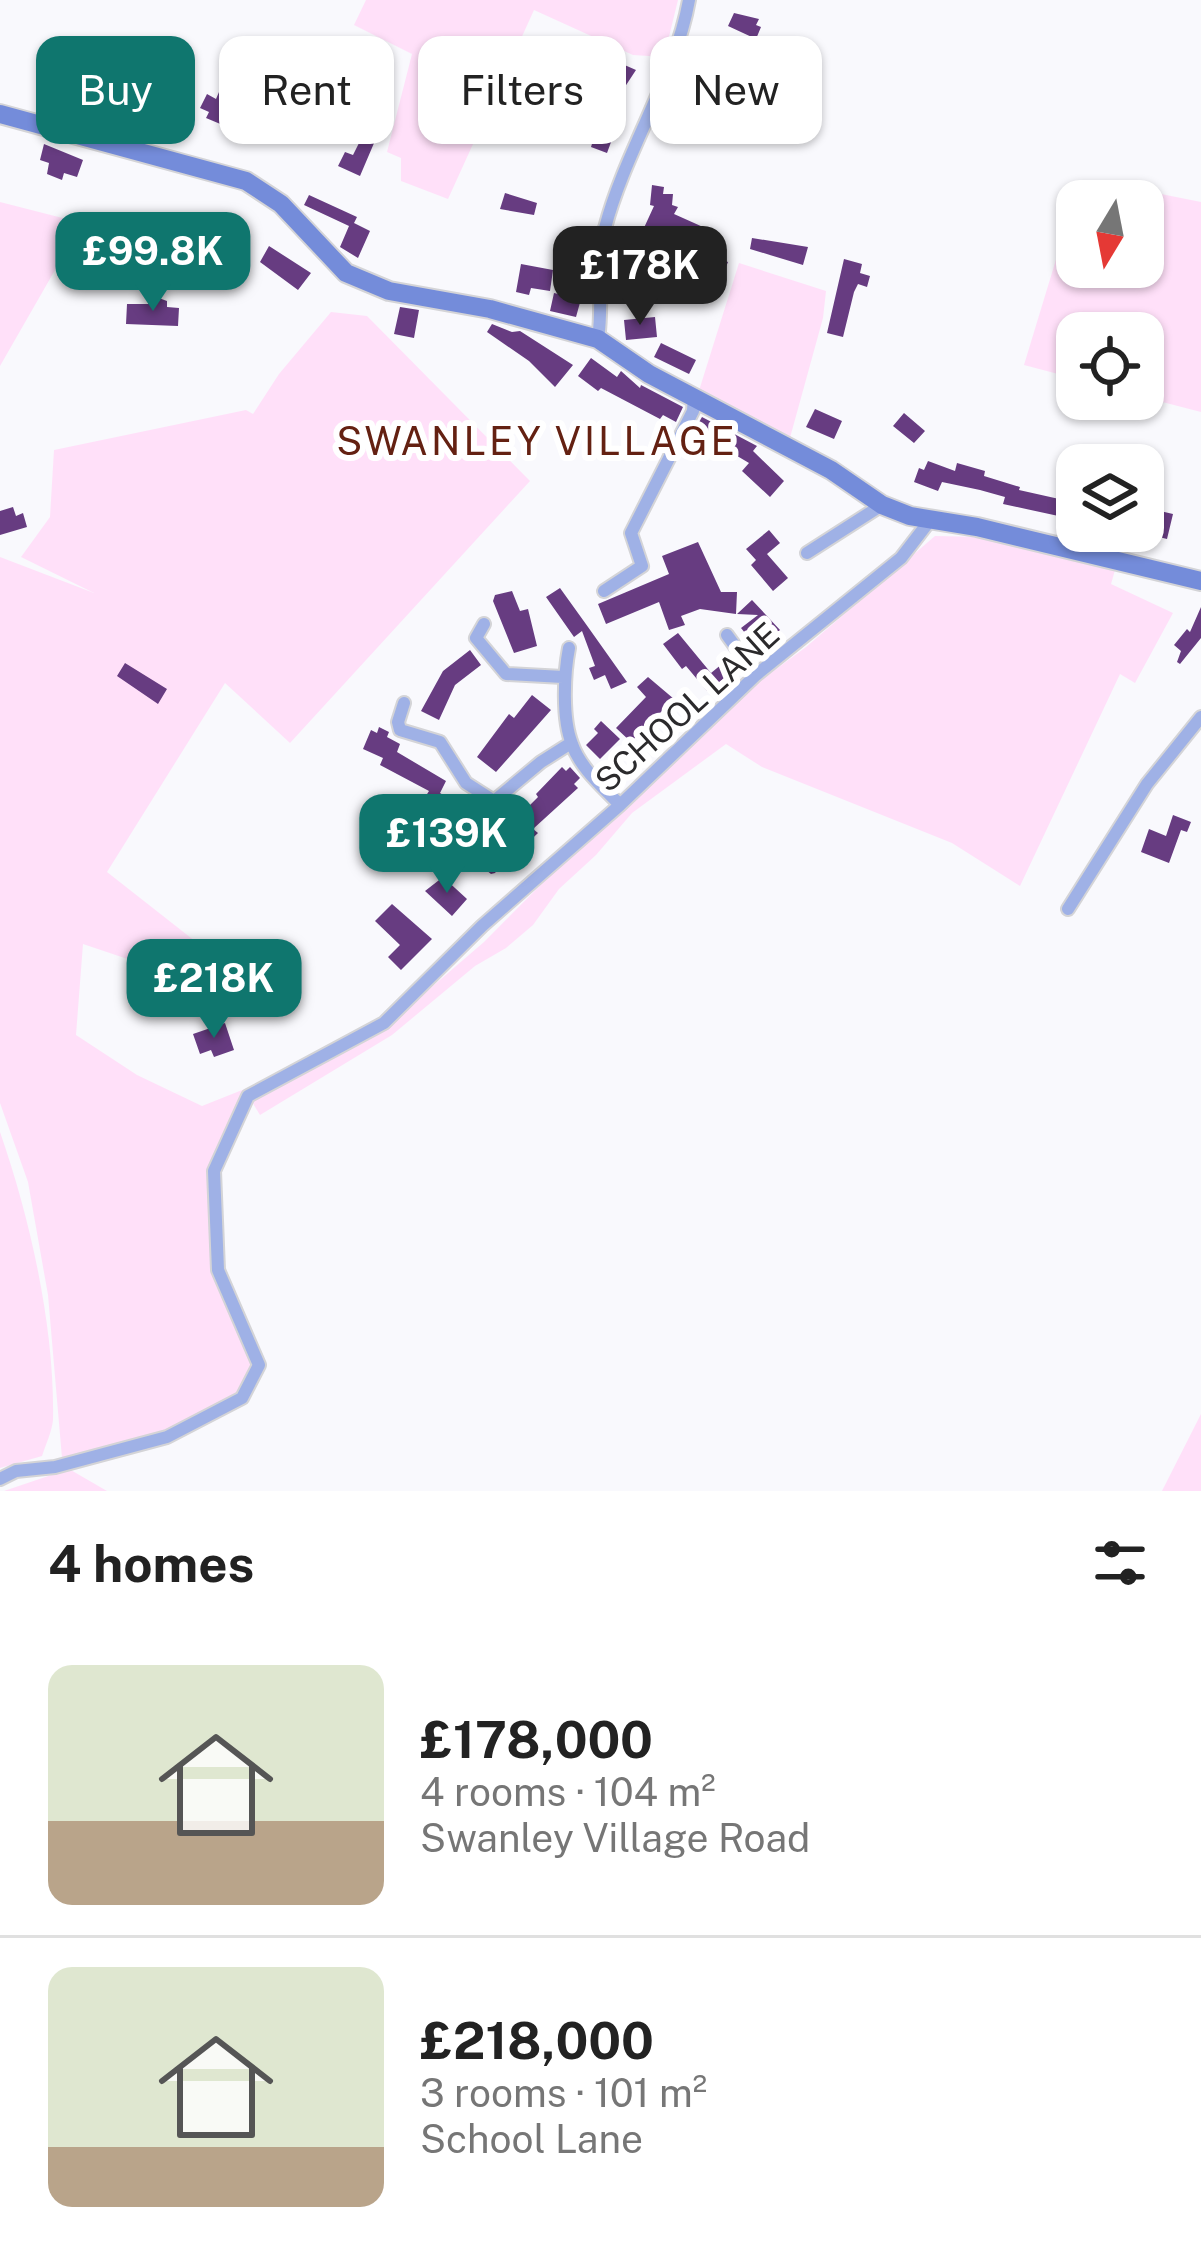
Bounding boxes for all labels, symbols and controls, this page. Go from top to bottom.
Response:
chip: Buy [36,36,195,144]
chip: Rent [219,36,394,144]
chip: Filters [418,36,626,144]
chip: New [650,36,822,144]
north arrow [1056,180,1164,288]
map controls [1056,180,1164,552]
pin: £99.8K [55,212,251,314]
pin: £178K [556,226,724,328]
text: £99.8K [82,228,224,274]
text: £178K [580,242,700,288]
button: locate [1056,312,1164,420]
district label: SWANLEY VILLAGE [336,418,738,464]
button: layers [1056,444,1164,552]
street label: SCHOOL LANE [588,615,786,799]
pin: £139K [363,794,531,896]
text: £139K [386,810,508,856]
pin: £218K [130,939,298,1041]
text: £218K [154,955,274,1001]
icon: filters [1087,1530,1153,1596]
text: 4 homes [48,1534,254,1593]
text: £178,000 [420,1710,653,1769]
icon: home [144,1713,288,1857]
text: 4 rooms · 104 m² [420,1769,716,1815]
text: Swanley Village Road [420,1815,810,1861]
text: £218,000 [420,2011,654,2070]
icon: home [144,2015,288,2159]
text: 3 rooms · 101 m² [420,2070,707,2116]
text: School Lane [420,2116,643,2162]

